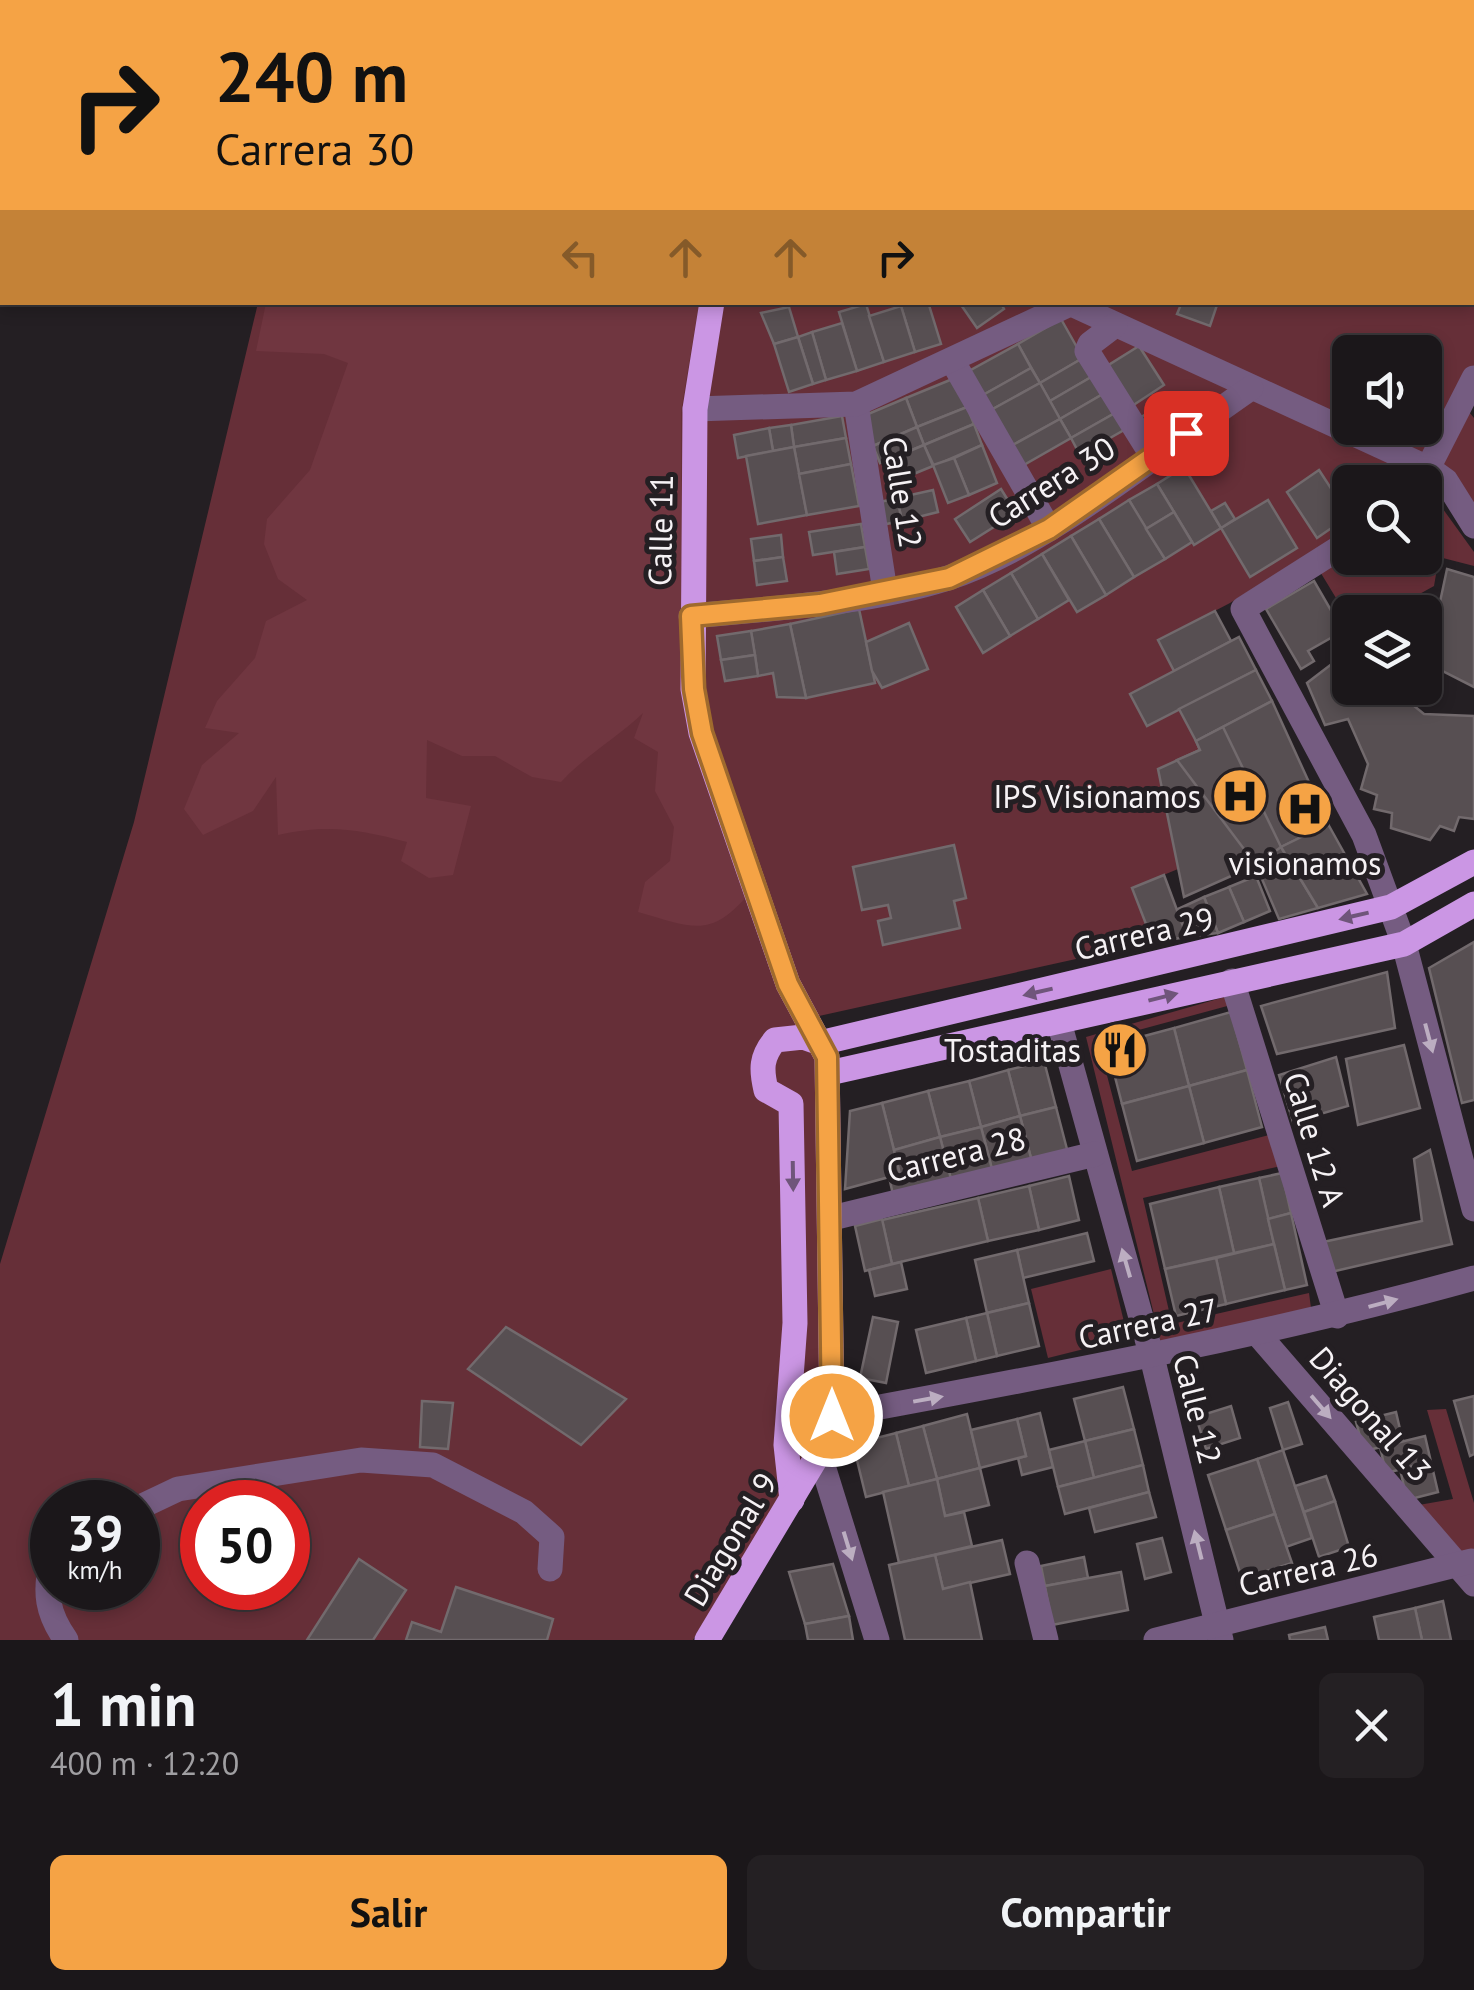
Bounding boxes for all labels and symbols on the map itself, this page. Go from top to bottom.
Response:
pin [1144,391,1229,476]
street label: Carrera 30 [980,427,1122,537]
street label: Calle 12 [874,433,932,551]
street label: Calle 11 [638,474,682,586]
hospital icon: IPS Visionamos [1210,766,1270,826]
place label: IPS Visionamos [993,775,1201,817]
hospital icon: visionamos [1275,779,1335,839]
place label: visionamos [1228,842,1382,884]
street label: Carrera 29 [1070,897,1218,969]
one-way arrow [1338,909,1369,924]
one-way arrow [1022,984,1053,1000]
one-way arrow [1148,989,1179,1004]
restaurant icon: Tostaditas [1090,1020,1150,1080]
one-way arrow [1422,1023,1438,1054]
place label: Tostaditas [944,1029,1081,1071]
street label: Calle 12 A [1275,1067,1355,1211]
street label: Carrera 28 [882,1116,1030,1192]
one-way arrow [785,1160,801,1192]
one-way arrow [1117,1248,1133,1279]
street label: Carrera 27 [1074,1288,1222,1358]
one-way arrow [1368,1295,1399,1311]
street label: Diagonal 13 [1301,1338,1441,1490]
street label: Calle 12 [1164,1350,1232,1468]
position arrow [780,1364,884,1468]
one-way arrow [913,1390,944,1406]
one-way arrow [1309,1394,1331,1419]
street label: Diagonal 9 [674,1465,786,1613]
speed limit sign: 50 [180,1480,310,1610]
one-way arrow [1190,1529,1205,1560]
one-way arrow [841,1531,856,1562]
street label: Carrera 26 [1234,1533,1382,1605]

